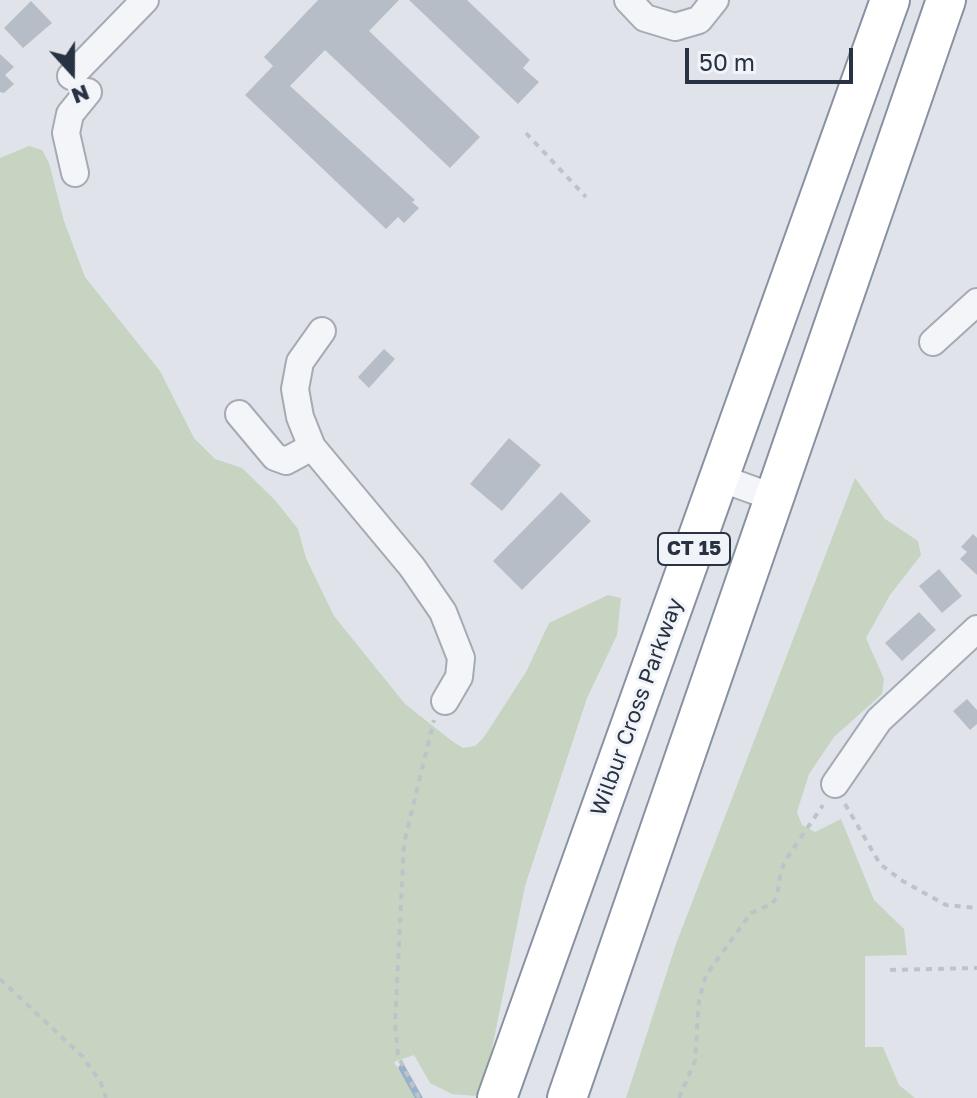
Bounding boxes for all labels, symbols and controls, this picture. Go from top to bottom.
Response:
north arrow [32,32,112,112]
scale bar [689,32,857,82]
text: 50 m [699,47,755,76]
text: N [68,79,93,110]
road number: CT 15 [658,533,730,565]
street label: Wilbur Cross Parkway [585,594,689,820]

